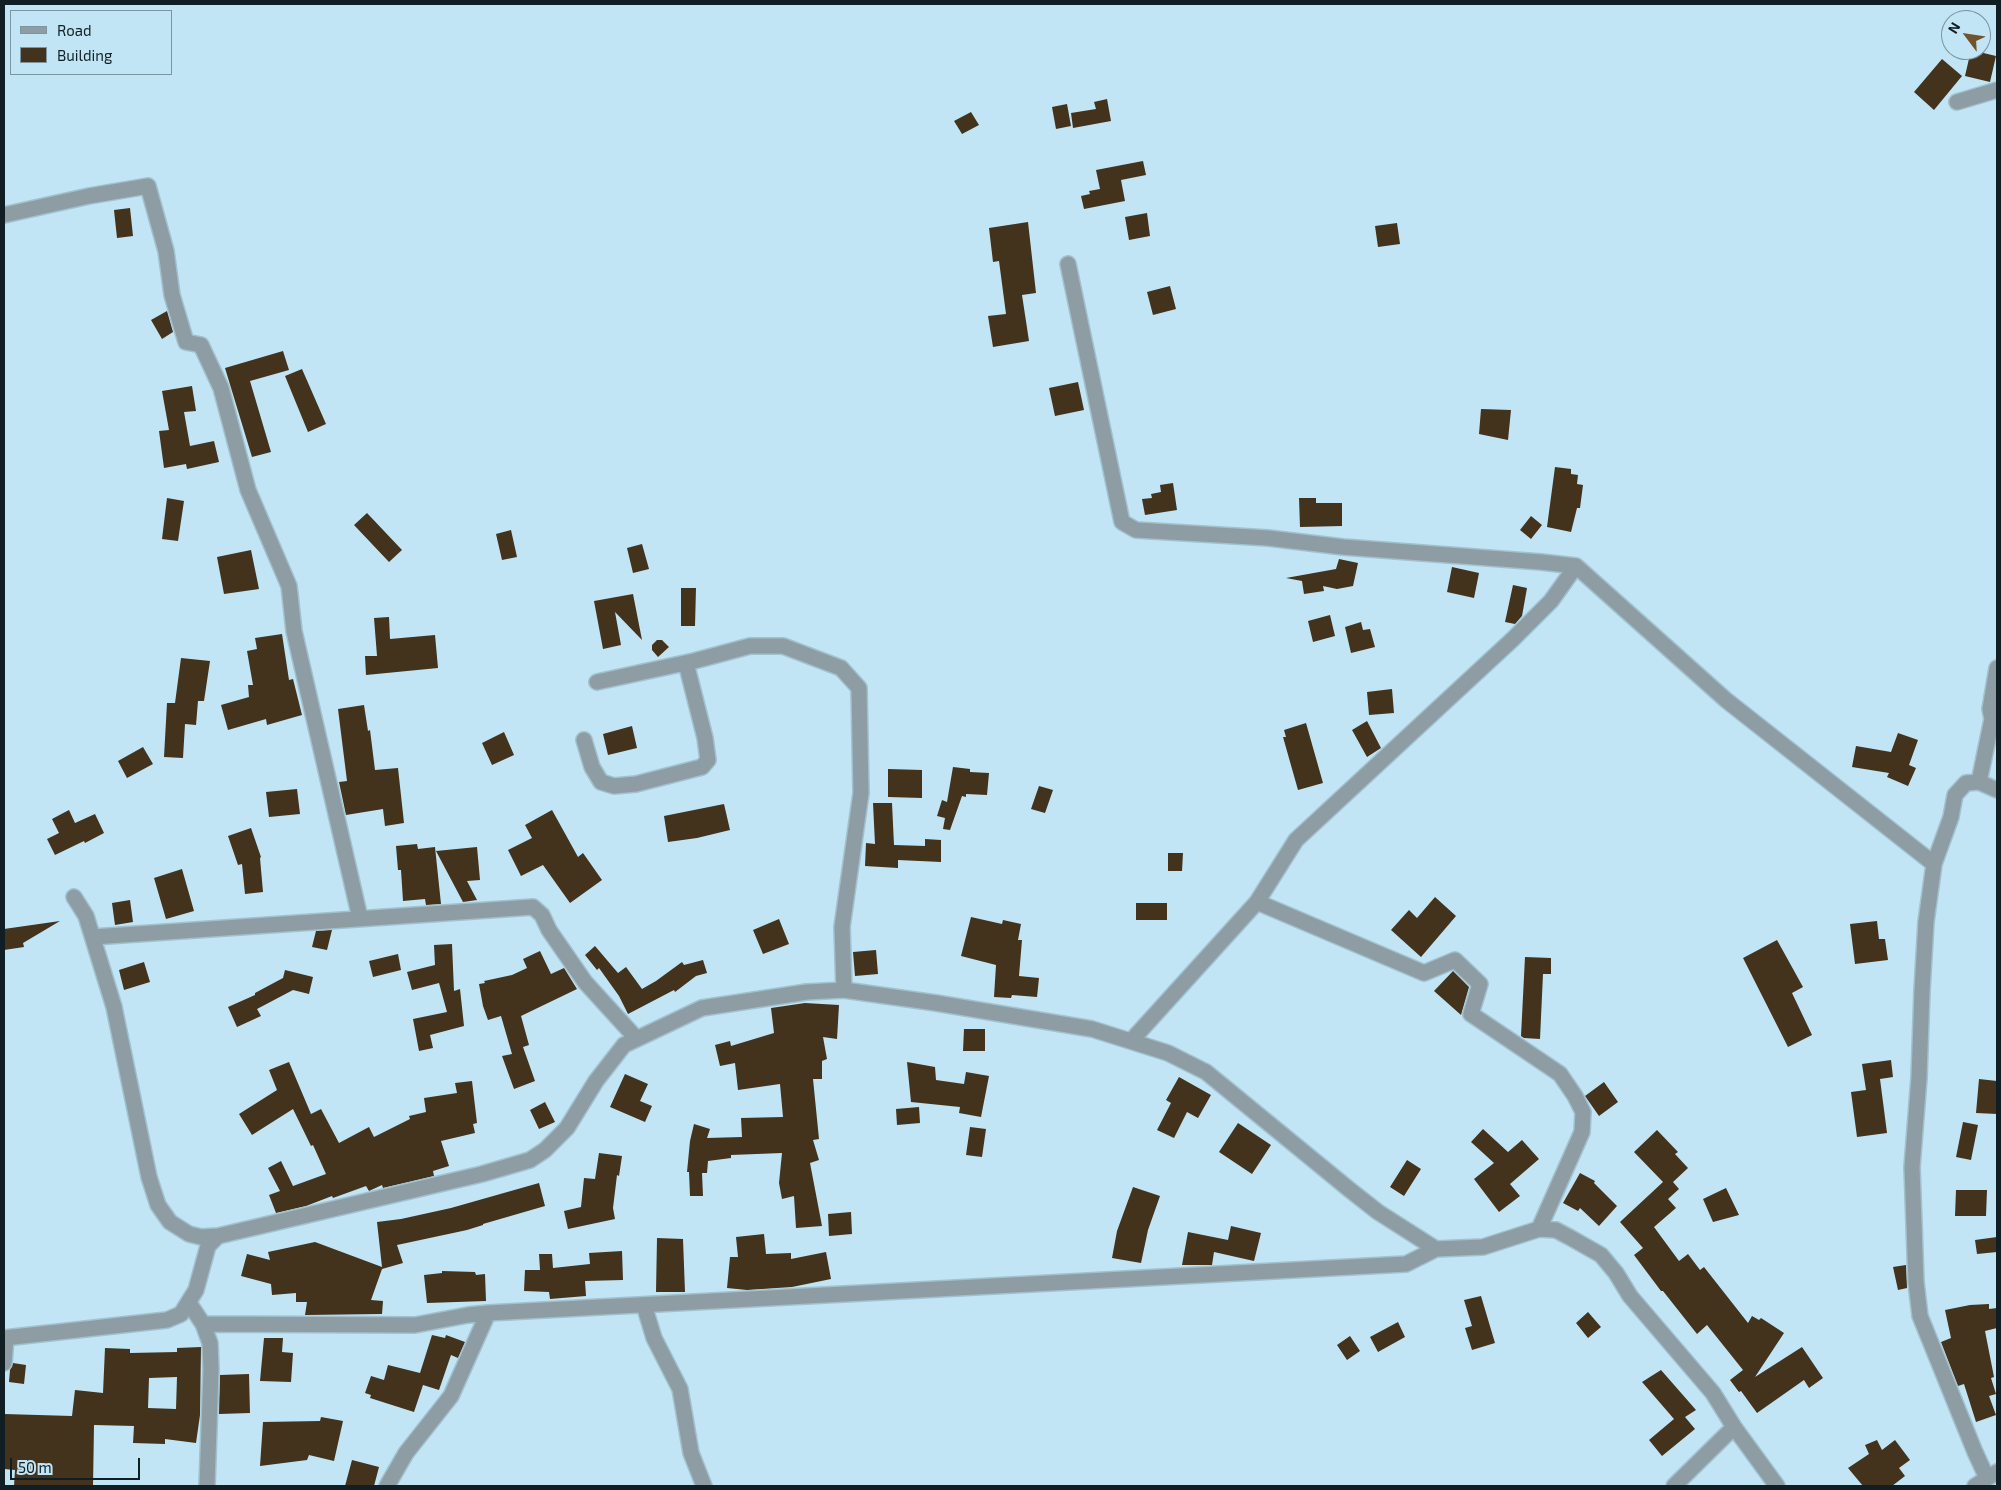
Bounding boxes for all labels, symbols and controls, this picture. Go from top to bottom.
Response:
legend [10,10,172,75]
north arrow [1941,10,1991,60]
text: N [1944,19,1963,36]
text: Road [57,21,92,39]
text: Building [57,46,112,64]
scale bar [12,1448,142,1480]
text: 50 m [18,1458,52,1476]

